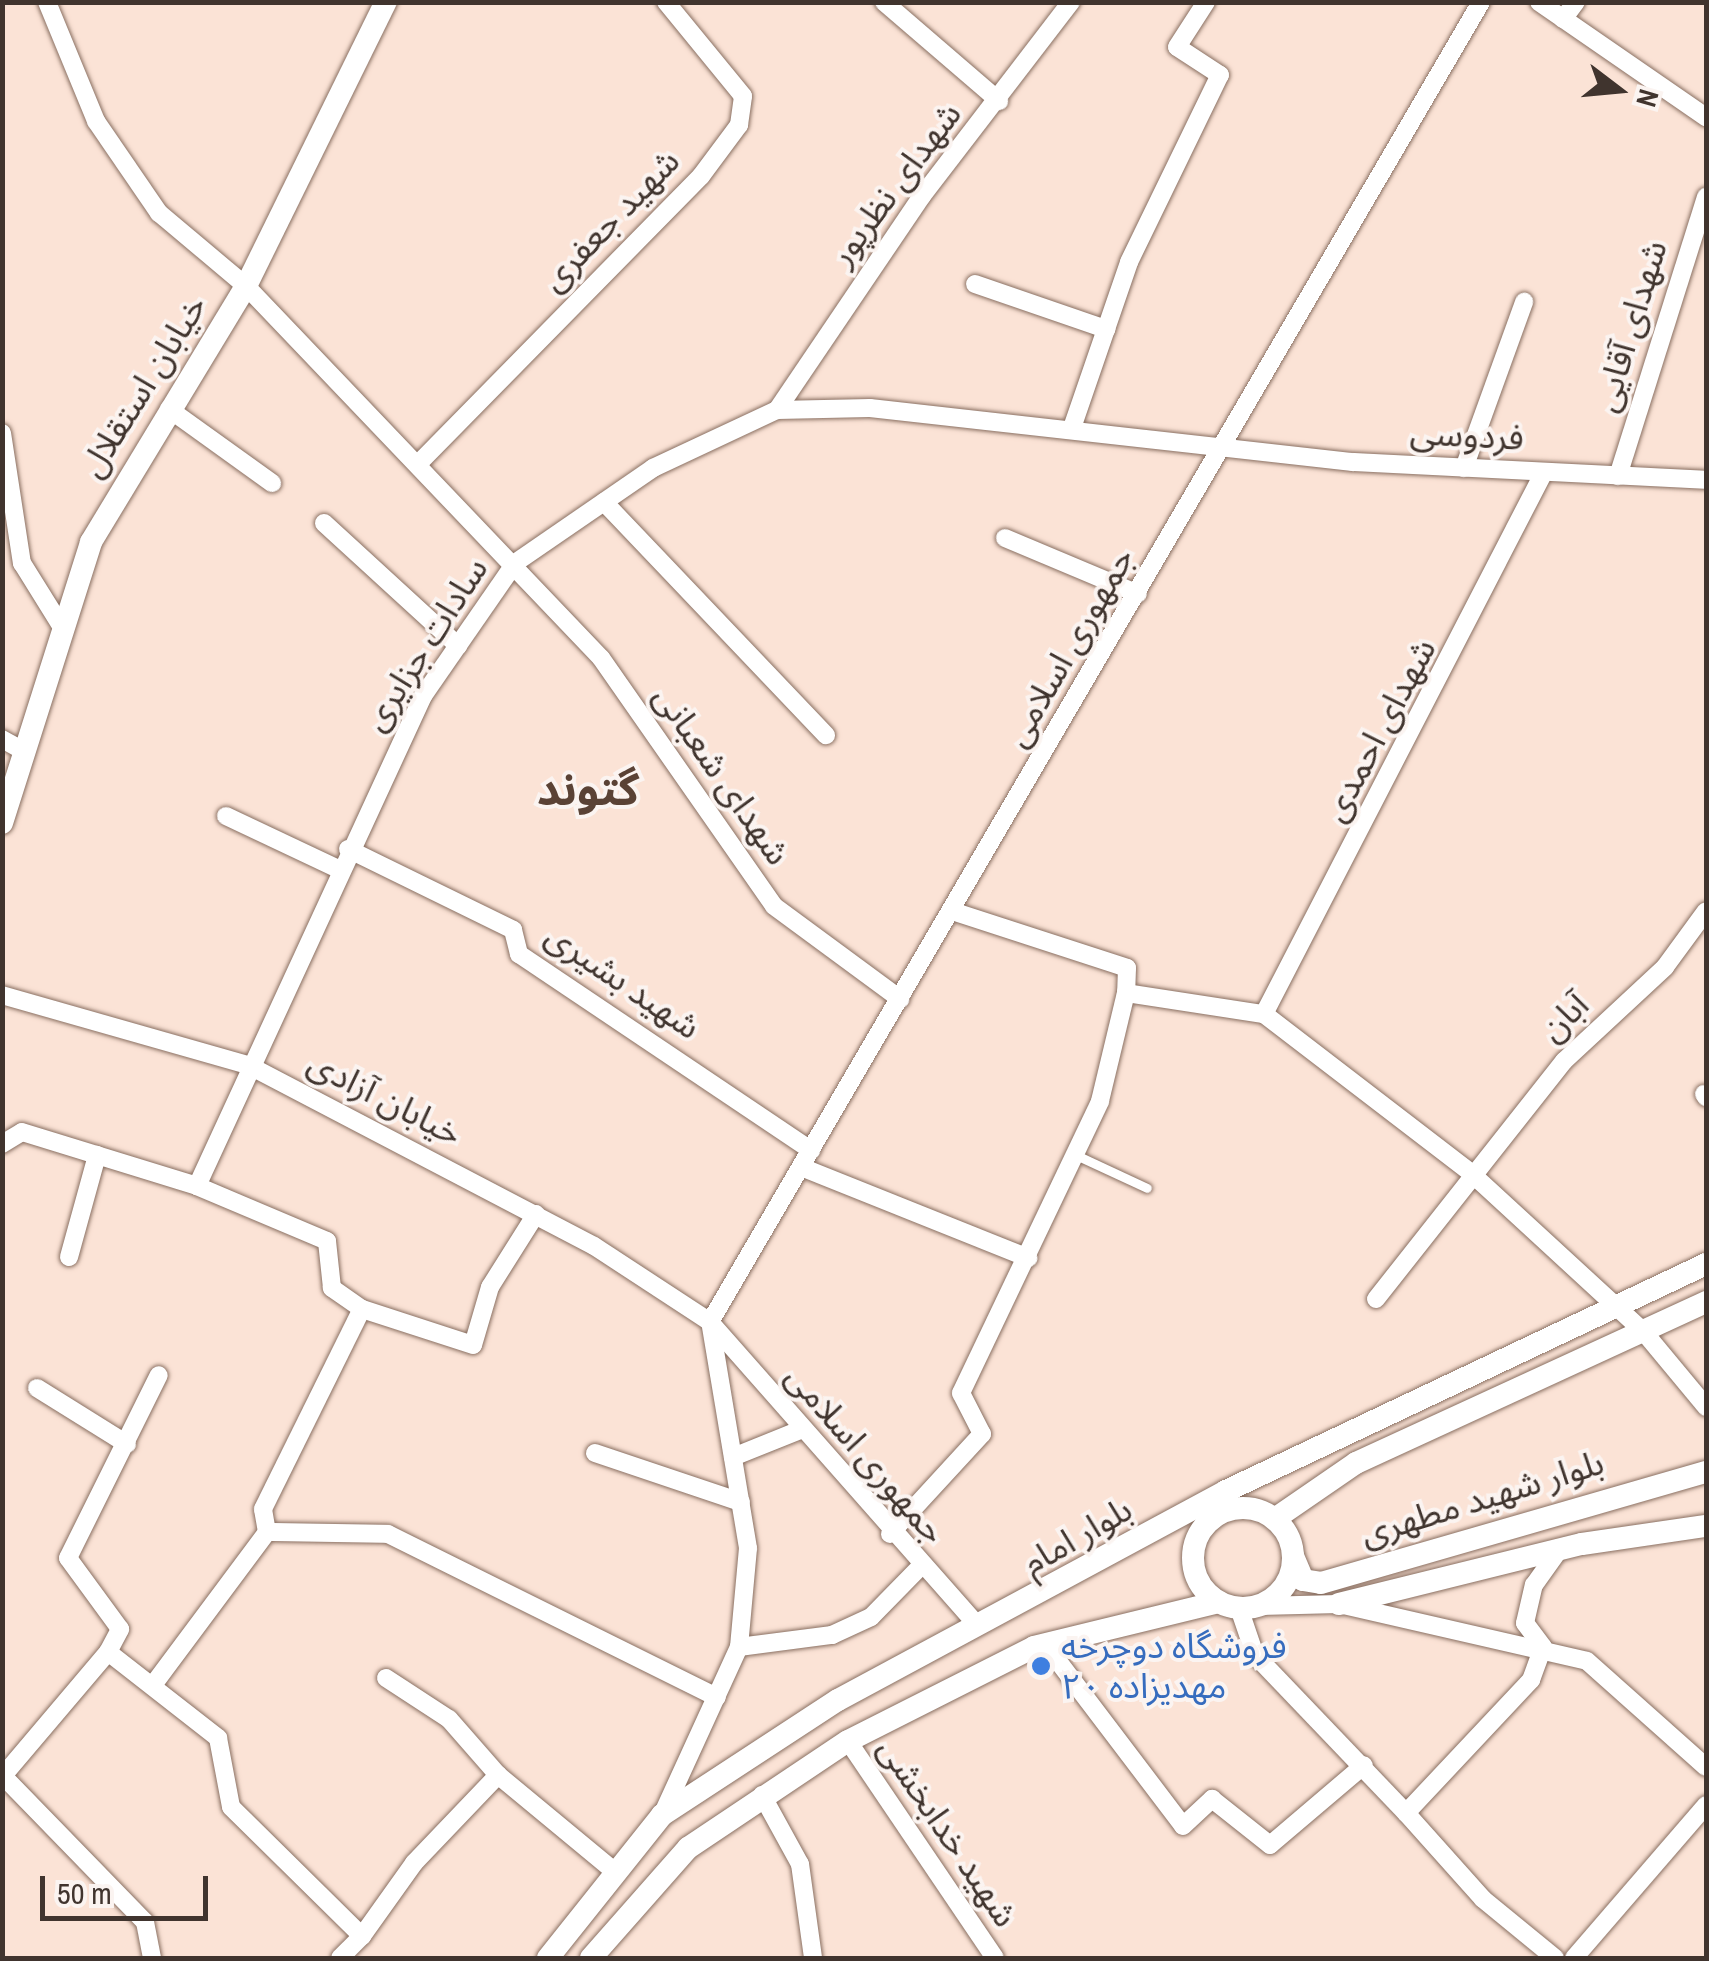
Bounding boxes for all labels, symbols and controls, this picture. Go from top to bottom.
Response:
north arrow [1569,40,1669,140]
text: N [1627,85,1668,111]
street label: شهدای نظرپور [820,94,970,274]
street label: شهید جعفری [532,140,688,300]
street label: شهدای آقایی [1584,235,1676,417]
street label: خیابان استقلال [70,287,216,485]
street label: فردوسی [1409,411,1525,459]
street label: جمهوری اسلامی [995,540,1143,754]
street label: سادات جزایری [353,549,497,739]
street label: شهدای احمدی [1313,631,1445,829]
street label: شهدای شعبانی [645,677,799,873]
district label: گتوند [537,762,639,816]
street label: شهید بشیری [538,914,708,1048]
street label: آبان [1531,984,1597,1050]
street label: خیابان آزادی [301,1041,469,1155]
street label: جمهوری اسلامی [777,1356,955,1552]
street label: بلوار شهید مطهری [1355,1441,1609,1555]
street label: بلوار امام [1015,1488,1139,1584]
place label: فروشگاه دوچرخه ۲۰ مهدیزاده [1061,1625,1287,1707]
marker: فروشگاه دوچرخه ۲۰ مهدیزاده [1030,1655,1052,1677]
street label: شهید خدابخشی [869,1729,1027,1935]
scale bar [45,1856,212,1918]
text: 50 m [57,1873,112,1913]

